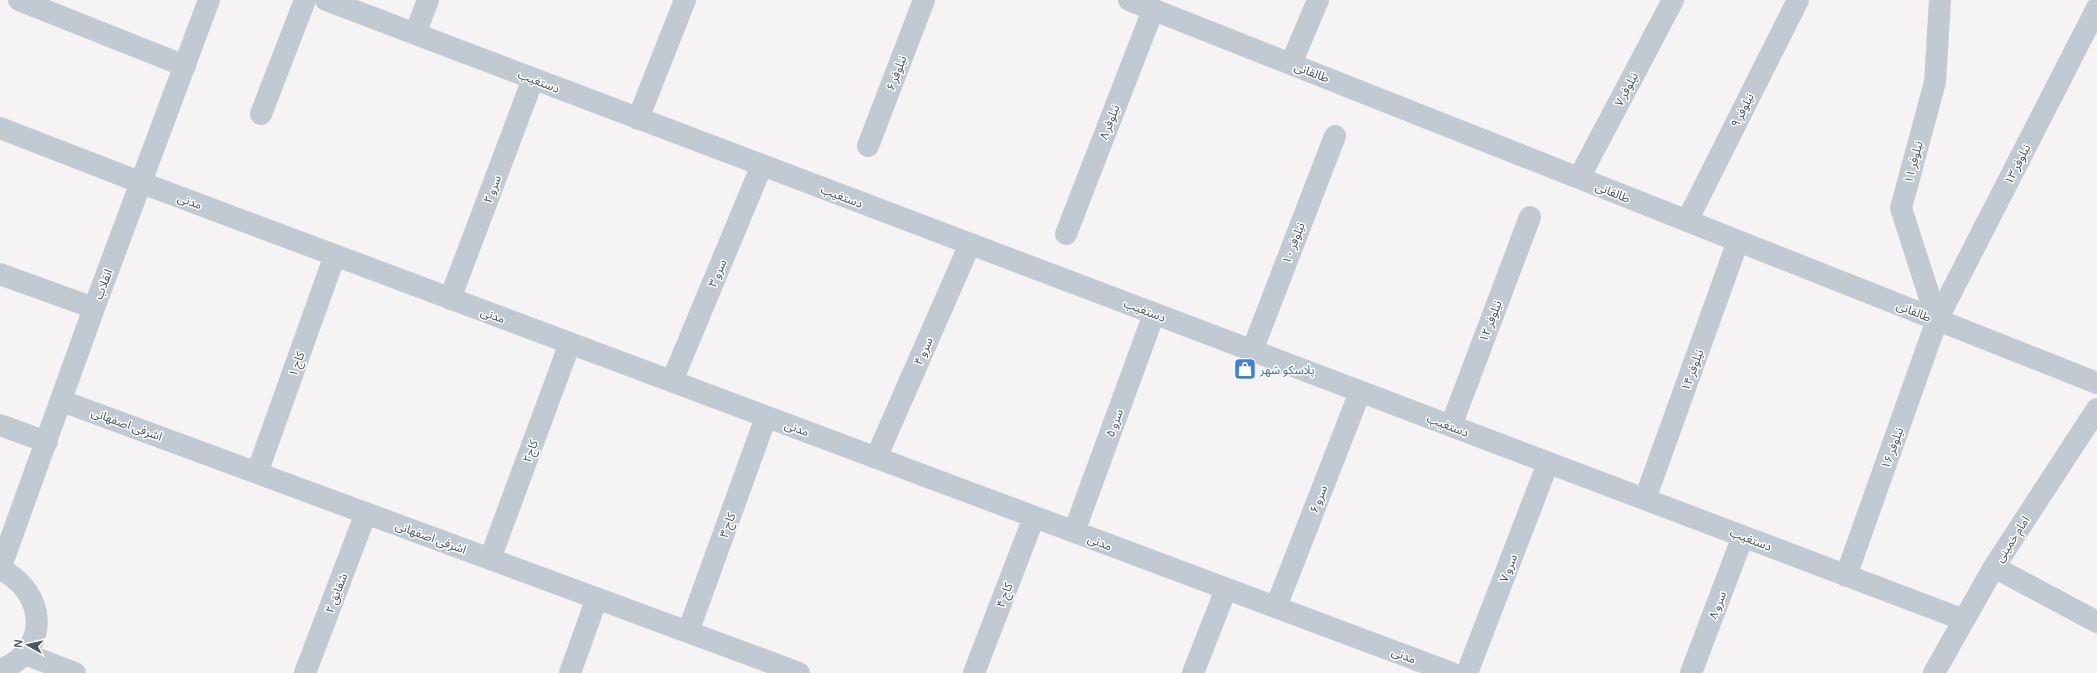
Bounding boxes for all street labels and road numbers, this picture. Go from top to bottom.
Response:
street label: نیلوفر ۶ [882,53,910,93]
street label: طالقانی [1292,58,1332,86]
street label: دستغیب [516,65,563,97]
street label: نیلوفر ۷ [1610,69,1642,109]
street label: نیلوفر ۹ [1726,90,1758,130]
street label: نیلوفر ۸ [1095,102,1123,142]
street label: نیلوفر ۱۱ [1899,139,1927,185]
street label: نیلوفر ۱۳ [2000,141,2034,187]
street label: سرو ۲ [479,173,505,205]
street label: طالقانی [1593,177,1633,207]
street label: دستغیب [819,180,866,212]
street label: مدنی [175,189,205,213]
street label: نیلوفر ۱۰ [1277,220,1309,266]
street label: سرو ۳ [704,256,730,290]
street label: انقلاب [89,266,117,302]
street label: دستغیب [1122,294,1169,326]
street label: طالقانی [1894,296,1934,326]
street label: نیلوفر ۱۲ [1474,298,1506,344]
street label: مدنی [478,303,508,327]
street label: سرو ۴ [909,334,937,368]
street label: نیلوفر ۱۴ [1677,347,1707,393]
street label: کاج ۱ [284,348,310,379]
street label: اشرفی اصفهانی [89,403,165,445]
street label: سرو ۵ [1101,407,1127,439]
street label: دستغیب [1425,409,1472,441]
street label: مدنی [782,416,812,440]
street label: نیلوفر ۱۶ [1877,425,1907,471]
street label: کاج۲ [518,436,543,465]
street label: سرو ۶ [1305,483,1331,515]
street label: کاج ۳ [715,509,741,540]
street label: امام خمینی [1991,512,2034,566]
street label: اشرفی اصفهانی [393,516,469,558]
street label: دستغیب [1728,523,1775,555]
street label: مدنی [1085,530,1115,554]
street label: سرو ۷ [1495,552,1521,584]
street label: شقایق ۲ [321,571,351,615]
street label: کاج ۴ [992,579,1018,610]
street label: سرو ۸ [1704,589,1730,621]
street label: مدنی [1389,643,1419,667]

